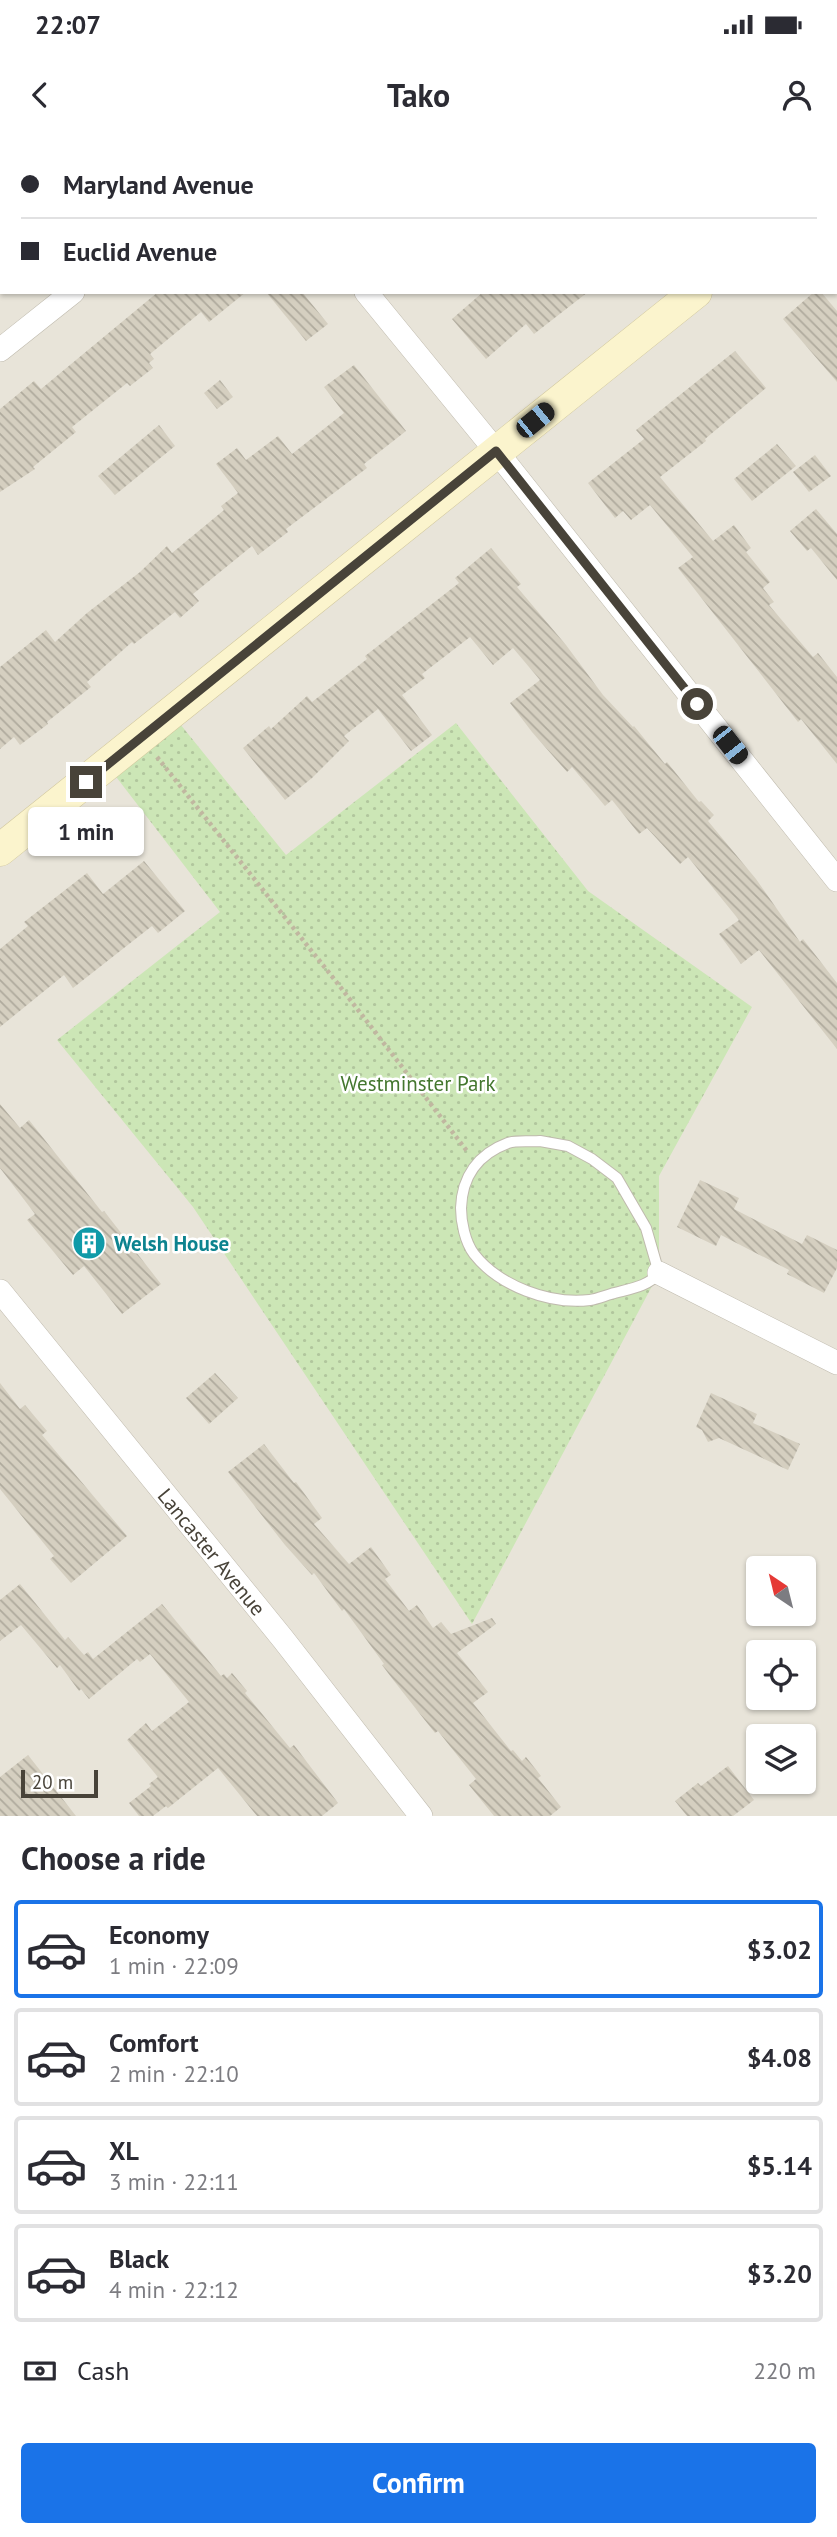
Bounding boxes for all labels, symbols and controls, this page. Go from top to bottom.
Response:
text: 22:07 [35,8,101,41]
text: Tako [387,74,450,116]
icon: back [21,76,59,114]
icon: person [778,76,816,114]
text: Maryland Avenue [63,168,254,201]
text: Euclid Avenue [63,235,217,268]
car [513,399,558,441]
route start [681,688,713,720]
car [709,722,752,768]
route end [70,766,102,798]
callout: 1 min [28,806,144,856]
text: 1 min [58,817,114,846]
park label: Westminster Park [340,1070,496,1097]
building icon: Welsh House [70,1224,108,1262]
place label: Welsh House [114,1230,229,1257]
street label: Lancaster Avenue [152,1482,272,1621]
north arrow [746,1556,816,1626]
map controls [746,1556,816,1794]
button: locate [746,1640,816,1710]
button: layers [746,1724,816,1794]
scale bar [21,1767,98,1799]
text: 20 m [32,1770,73,1794]
text: Choose a ride [21,1837,206,1879]
icon: car [25,1918,88,1981]
text: Economy [109,1918,209,1951]
text: $3.02 [747,1933,812,1966]
text: 1 min · 22:09 [109,1951,239,1980]
icon: car [25,2026,88,2089]
text: Comfort [109,2026,199,2059]
text: $4.08 [747,2041,812,2074]
text: 2 min · 22:10 [109,2059,239,2088]
icon: car [25,2134,88,2197]
text: XL [109,2134,139,2167]
text: $5.14 [747,2149,812,2182]
text: 3 min · 22:11 [109,2167,239,2196]
icon: car [25,2242,88,2305]
text: Black [109,2242,169,2275]
text: $3.20 [747,2257,812,2290]
text: 4 min · 22:12 [109,2275,239,2304]
icon: cash [21,2352,59,2390]
text: Cash [77,2354,129,2387]
text: 220 m [754,2356,816,2385]
button: Confirm [21,2443,816,2523]

